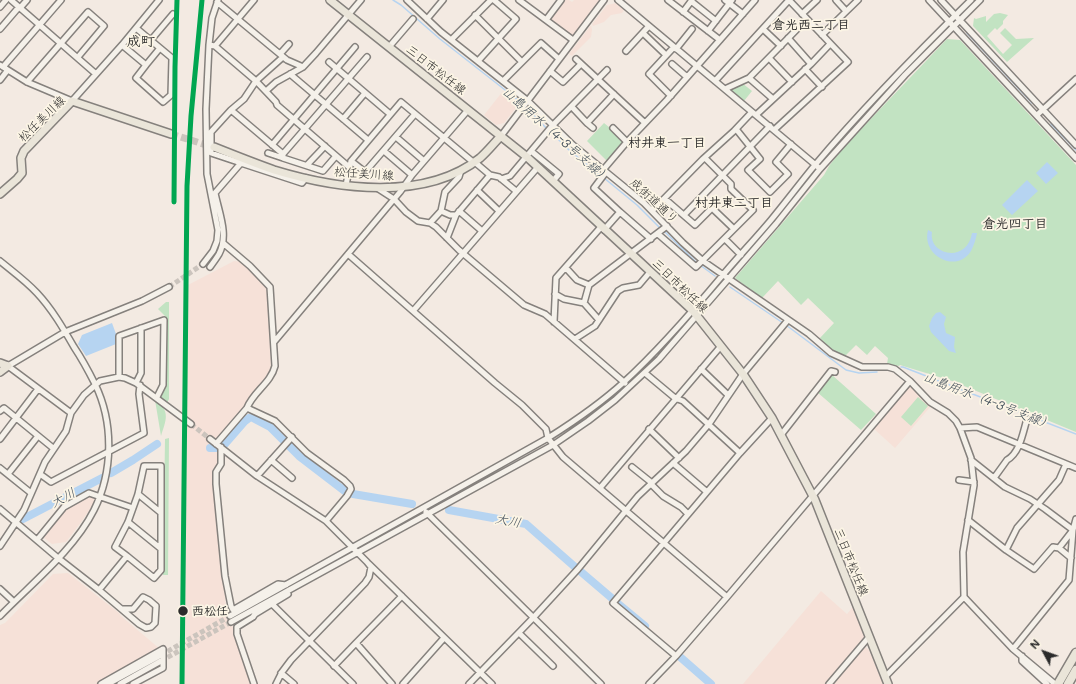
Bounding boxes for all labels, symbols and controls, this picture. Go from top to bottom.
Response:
district label: 倉光西二丁目 [772,17,850,33]
district label: 成町 [127,34,155,50]
street label: 三日市松任線 [403,42,469,98]
water label: 山島用水（4-3号支線） [499,84,613,186]
street label: 松任美川線 [15,93,69,145]
district label: 村井東一丁目 [628,135,706,151]
street label: 松任美川線 [334,165,394,183]
street label: 成街道通り [627,175,681,227]
district label: 村井東二丁目 [695,195,773,211]
district label: 倉光四丁目 [983,216,1047,232]
street label: 三日市松任線 [649,256,711,316]
water label: 山島用水（4-3号支線） [921,369,1055,433]
water label: 大川 [48,485,78,511]
water label: 大川 [494,511,522,531]
street label: 三日市松任線 [831,526,871,598]
marker: 西松任 [176,604,190,618]
place label: 西松任 [192,604,228,618]
north arrow [1024,632,1064,672]
text: N [1026,636,1043,652]

